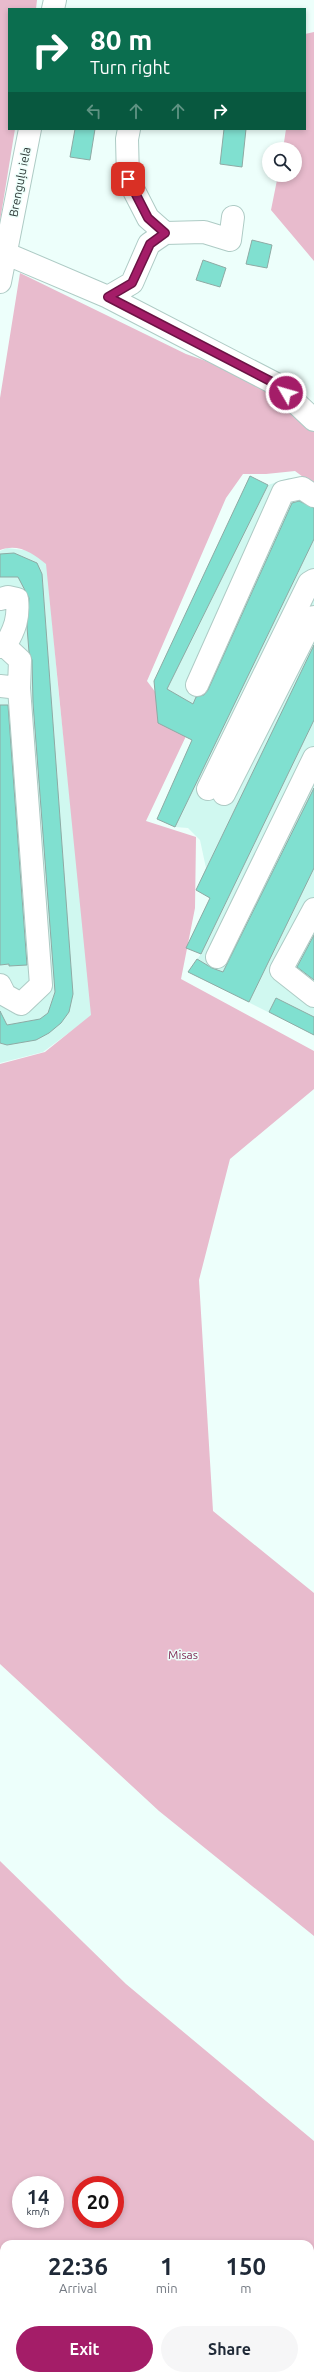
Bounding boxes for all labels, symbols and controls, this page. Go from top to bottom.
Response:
icon: right [24,24,76,76]
text: 80 m [90,24,152,55]
text: Turn right [90,57,170,77]
icon: left [83,100,105,122]
icon: ahead [125,100,147,122]
icon: ahead [167,100,189,122]
icon: right [209,100,231,122]
map controls [262,142,302,182]
button: search [262,142,302,182]
street label: Brenguļu iela [6,146,33,218]
pin [111,162,145,196]
icon: arrive [117,168,139,190]
position arrow [265,372,307,414]
park label: Misas [168,1648,198,1661]
speed limit sign: 20 [72,2176,124,2228]
text: 14 [27,2185,49,2208]
text: km/h [26,2206,50,2217]
text: 22:36 [48,2253,108,2280]
text: 1 [160,2253,173,2280]
text: 150 [226,2253,266,2280]
text: Arrival [59,2281,97,2295]
text: min [156,2281,178,2295]
text: m [240,2281,251,2295]
button: Exit [16,2326,153,2372]
button: Share [161,2326,298,2372]

